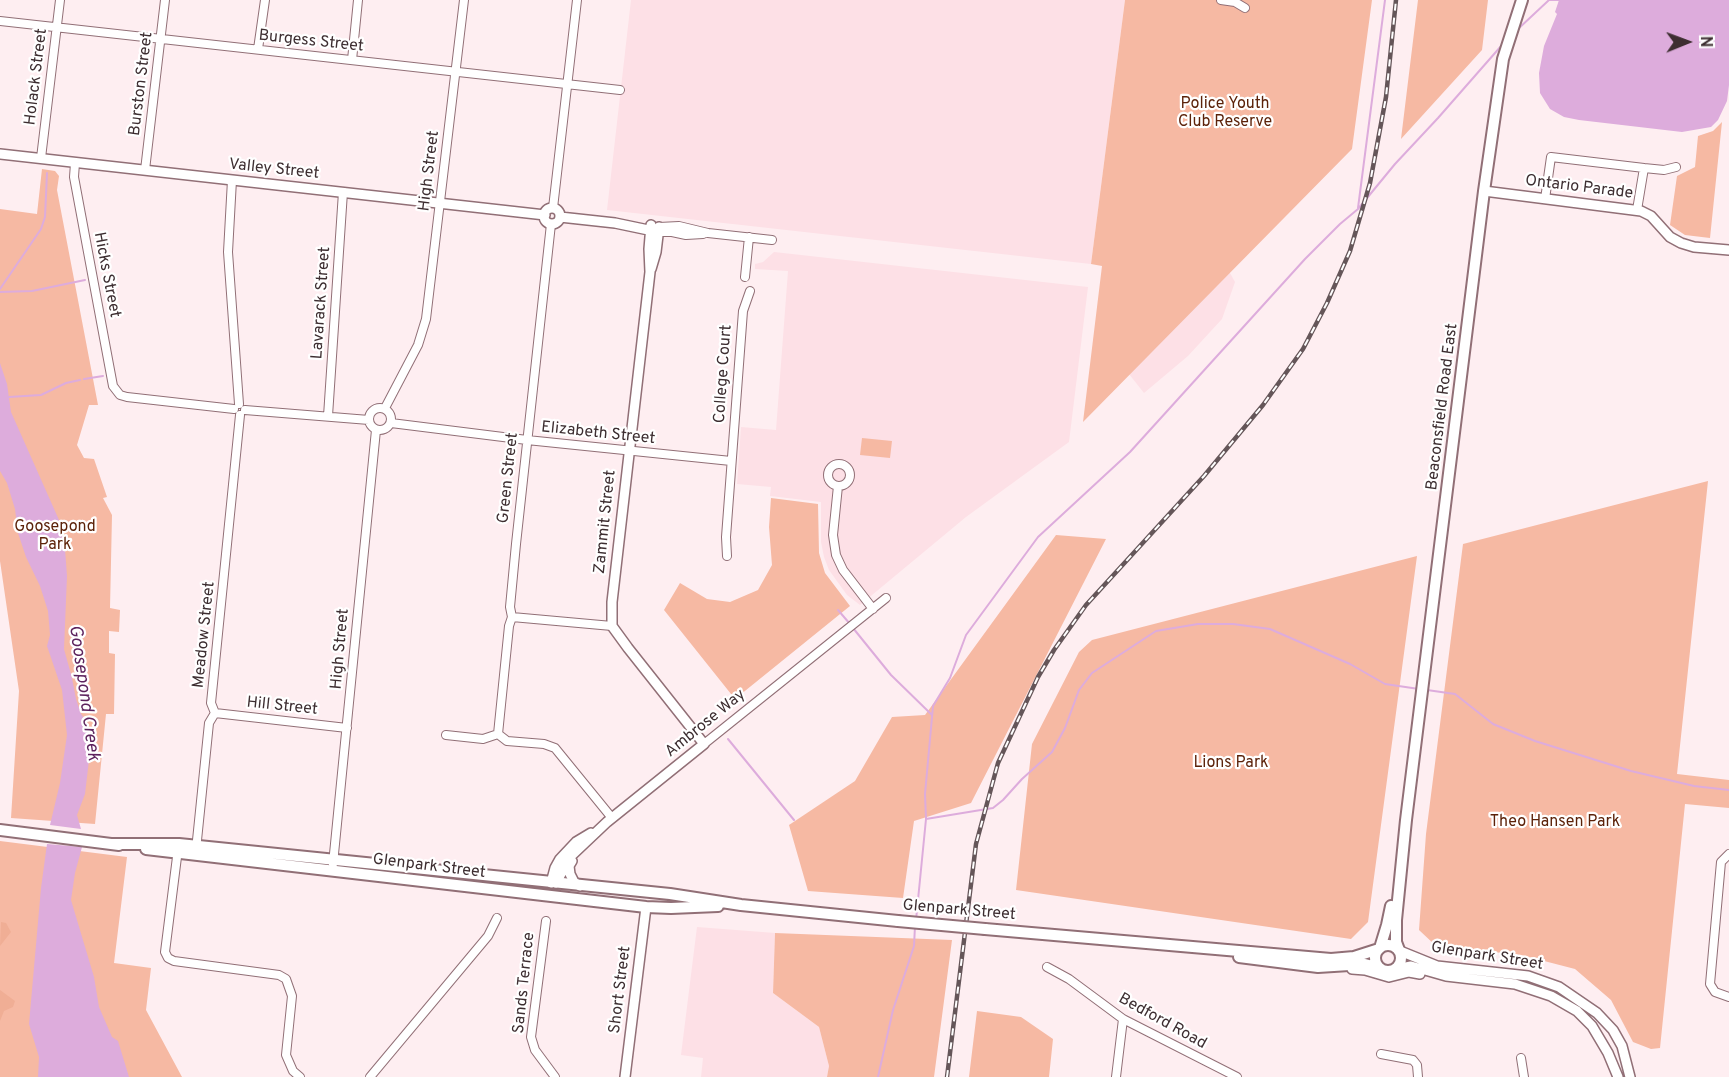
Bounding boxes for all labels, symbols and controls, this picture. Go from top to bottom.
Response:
north arrow [1657,12,1717,72]
street label: Burgess Street [257,27,365,57]
street label: Holack Street [22,28,52,126]
street label: Burston Street [126,31,158,137]
text: N [1695,36,1715,48]
park label: Police Youth Club Reserve [1178,95,1272,133]
street label: High Street [416,130,444,212]
street label: Valley Street [228,156,320,184]
street label: Ontario Parade [1524,172,1634,204]
street label: Hicks Street [88,231,124,319]
street label: Lavarack Street [308,246,336,360]
street label: Beaconsfield Road East [1423,322,1463,492]
street label: College Court [711,324,737,424]
street label: Elizabeth Street [540,418,656,450]
street label: Green Street [495,432,523,524]
street label: Zammit Street [591,469,621,575]
park label: Goosepond Park [14,518,96,556]
street label: Meadow Street [190,581,220,689]
street label: High Street [328,608,354,690]
water label: Goosepond Creek [63,624,103,762]
street label: Ambrose Way [662,686,750,762]
street label: Hill Street [245,694,319,720]
park label: Lions Park [1193,754,1269,774]
park label: Theo Hansen Park [1490,813,1620,833]
street label: Glenpark Street [371,851,487,883]
street label: Glenpark Street [902,896,1016,926]
street label: Sands Terrace [510,931,540,1035]
street label: Glenpark Street [1429,939,1545,975]
street label: Short Street [606,945,636,1035]
street label: Bedford Road [1115,990,1209,1054]

